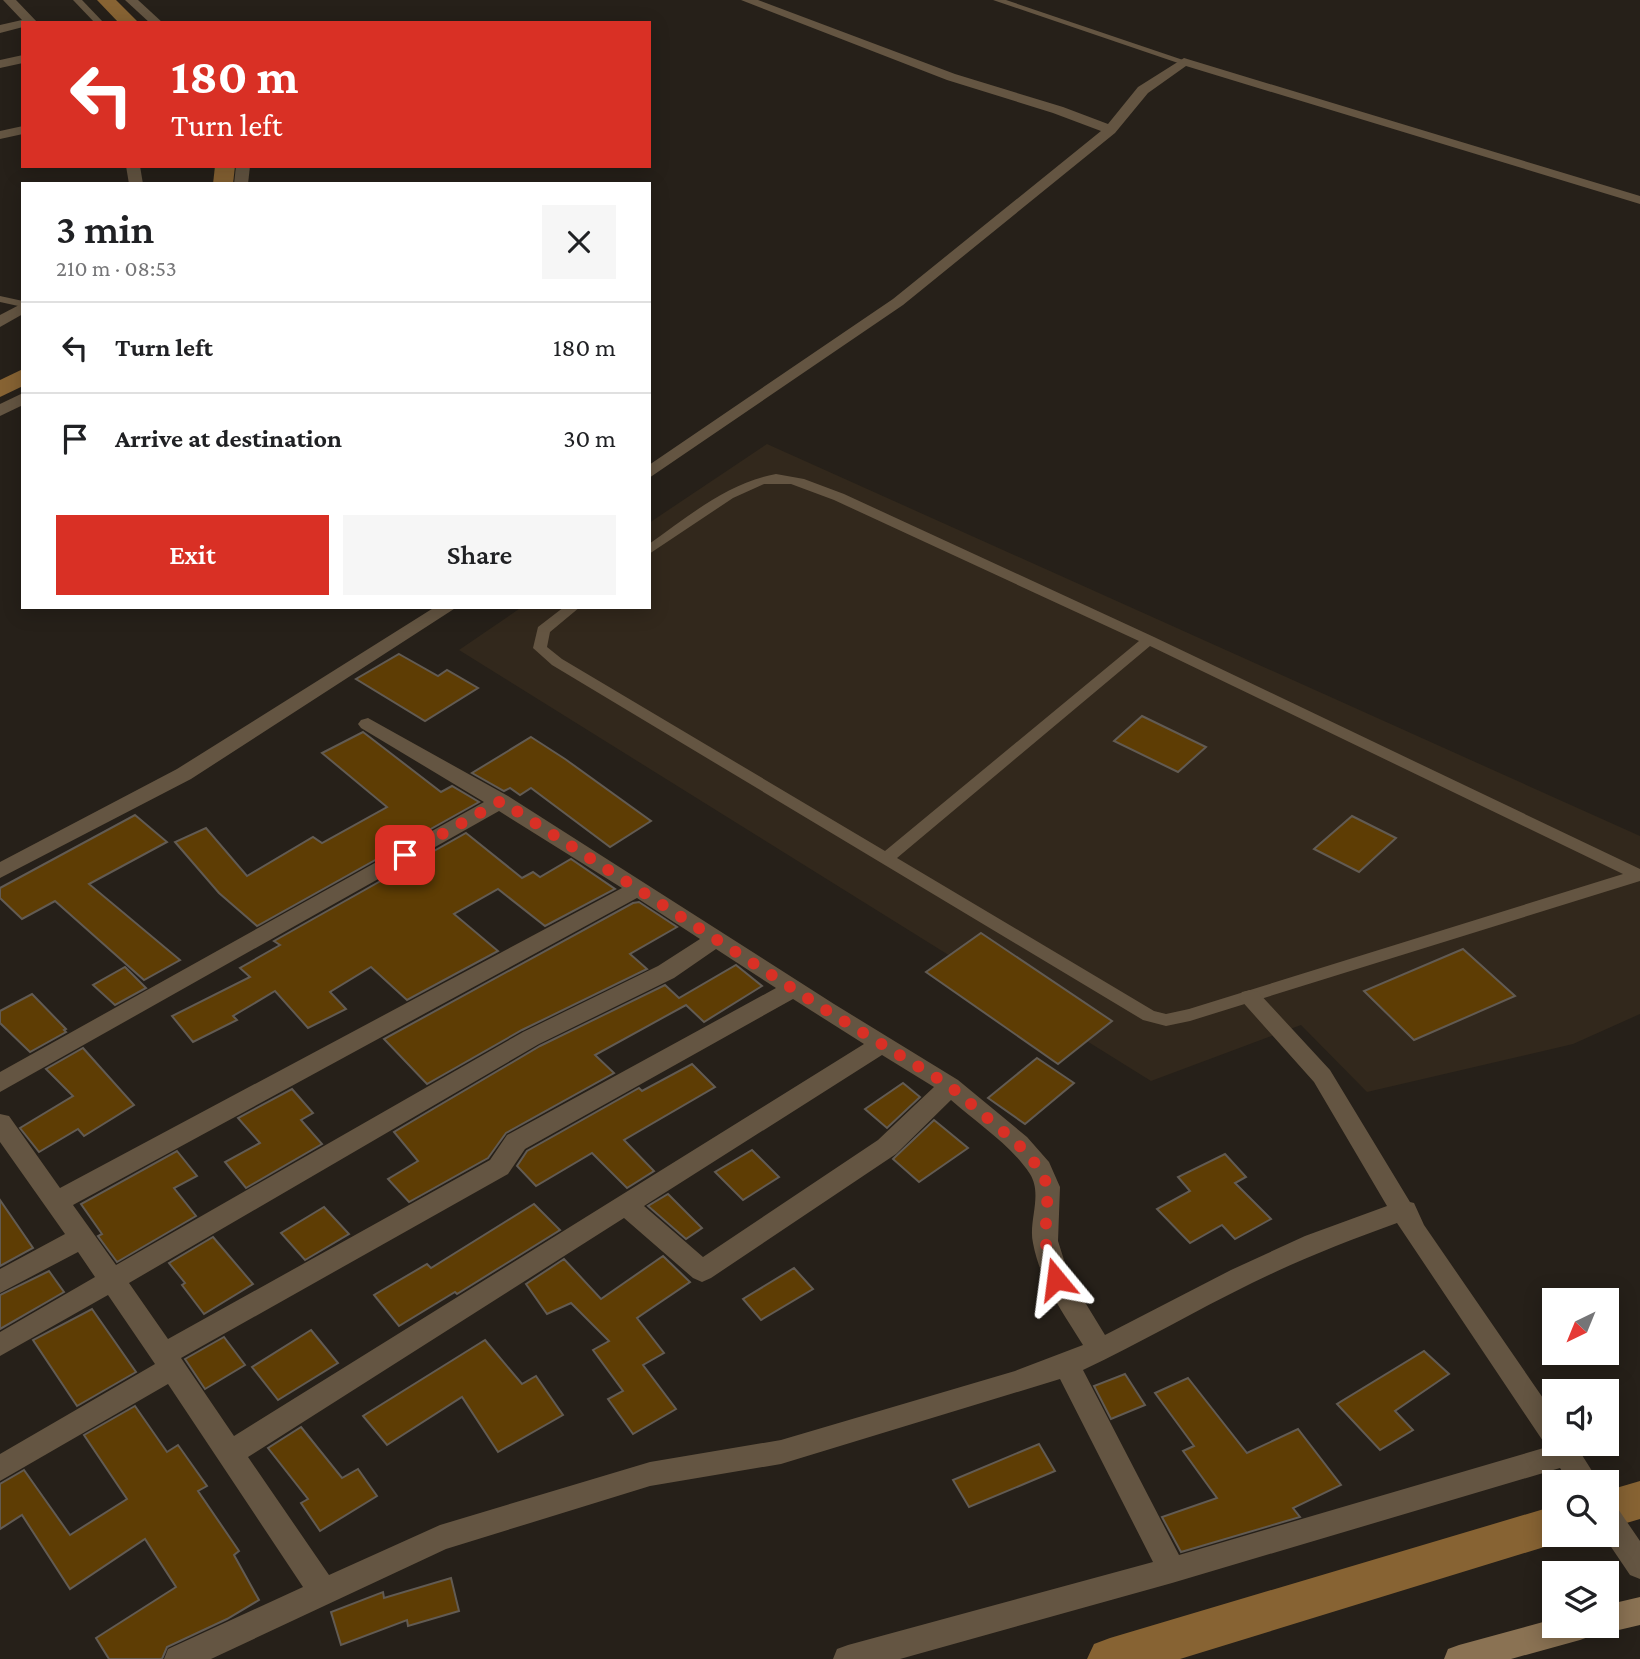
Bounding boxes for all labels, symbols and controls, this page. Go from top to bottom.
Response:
icon: left [56,49,147,140]
text: 180 m [171,49,299,104]
text: Turn left [171,107,282,143]
text: 3 min [56,205,154,252]
button: close [542,205,616,279]
text: 210 m · 08:53 [56,255,177,281]
icon: left [56,329,94,367]
text: Turn left [115,333,213,362]
text: 180 m [553,333,616,362]
icon: arrive [56,420,94,458]
text: Arrive at destination [115,424,342,453]
text: 30 m [563,424,616,453]
button: Exit [56,515,329,595]
button: Share [343,515,616,595]
pin [375,825,435,885]
icon: arrive [386,836,424,874]
position arrow [1019,1242,1093,1316]
north arrow [1542,1288,1619,1365]
map controls [1542,1288,1619,1638]
button: sound [1542,1379,1619,1456]
button: search [1542,1470,1619,1547]
button: layers [1542,1561,1619,1638]

